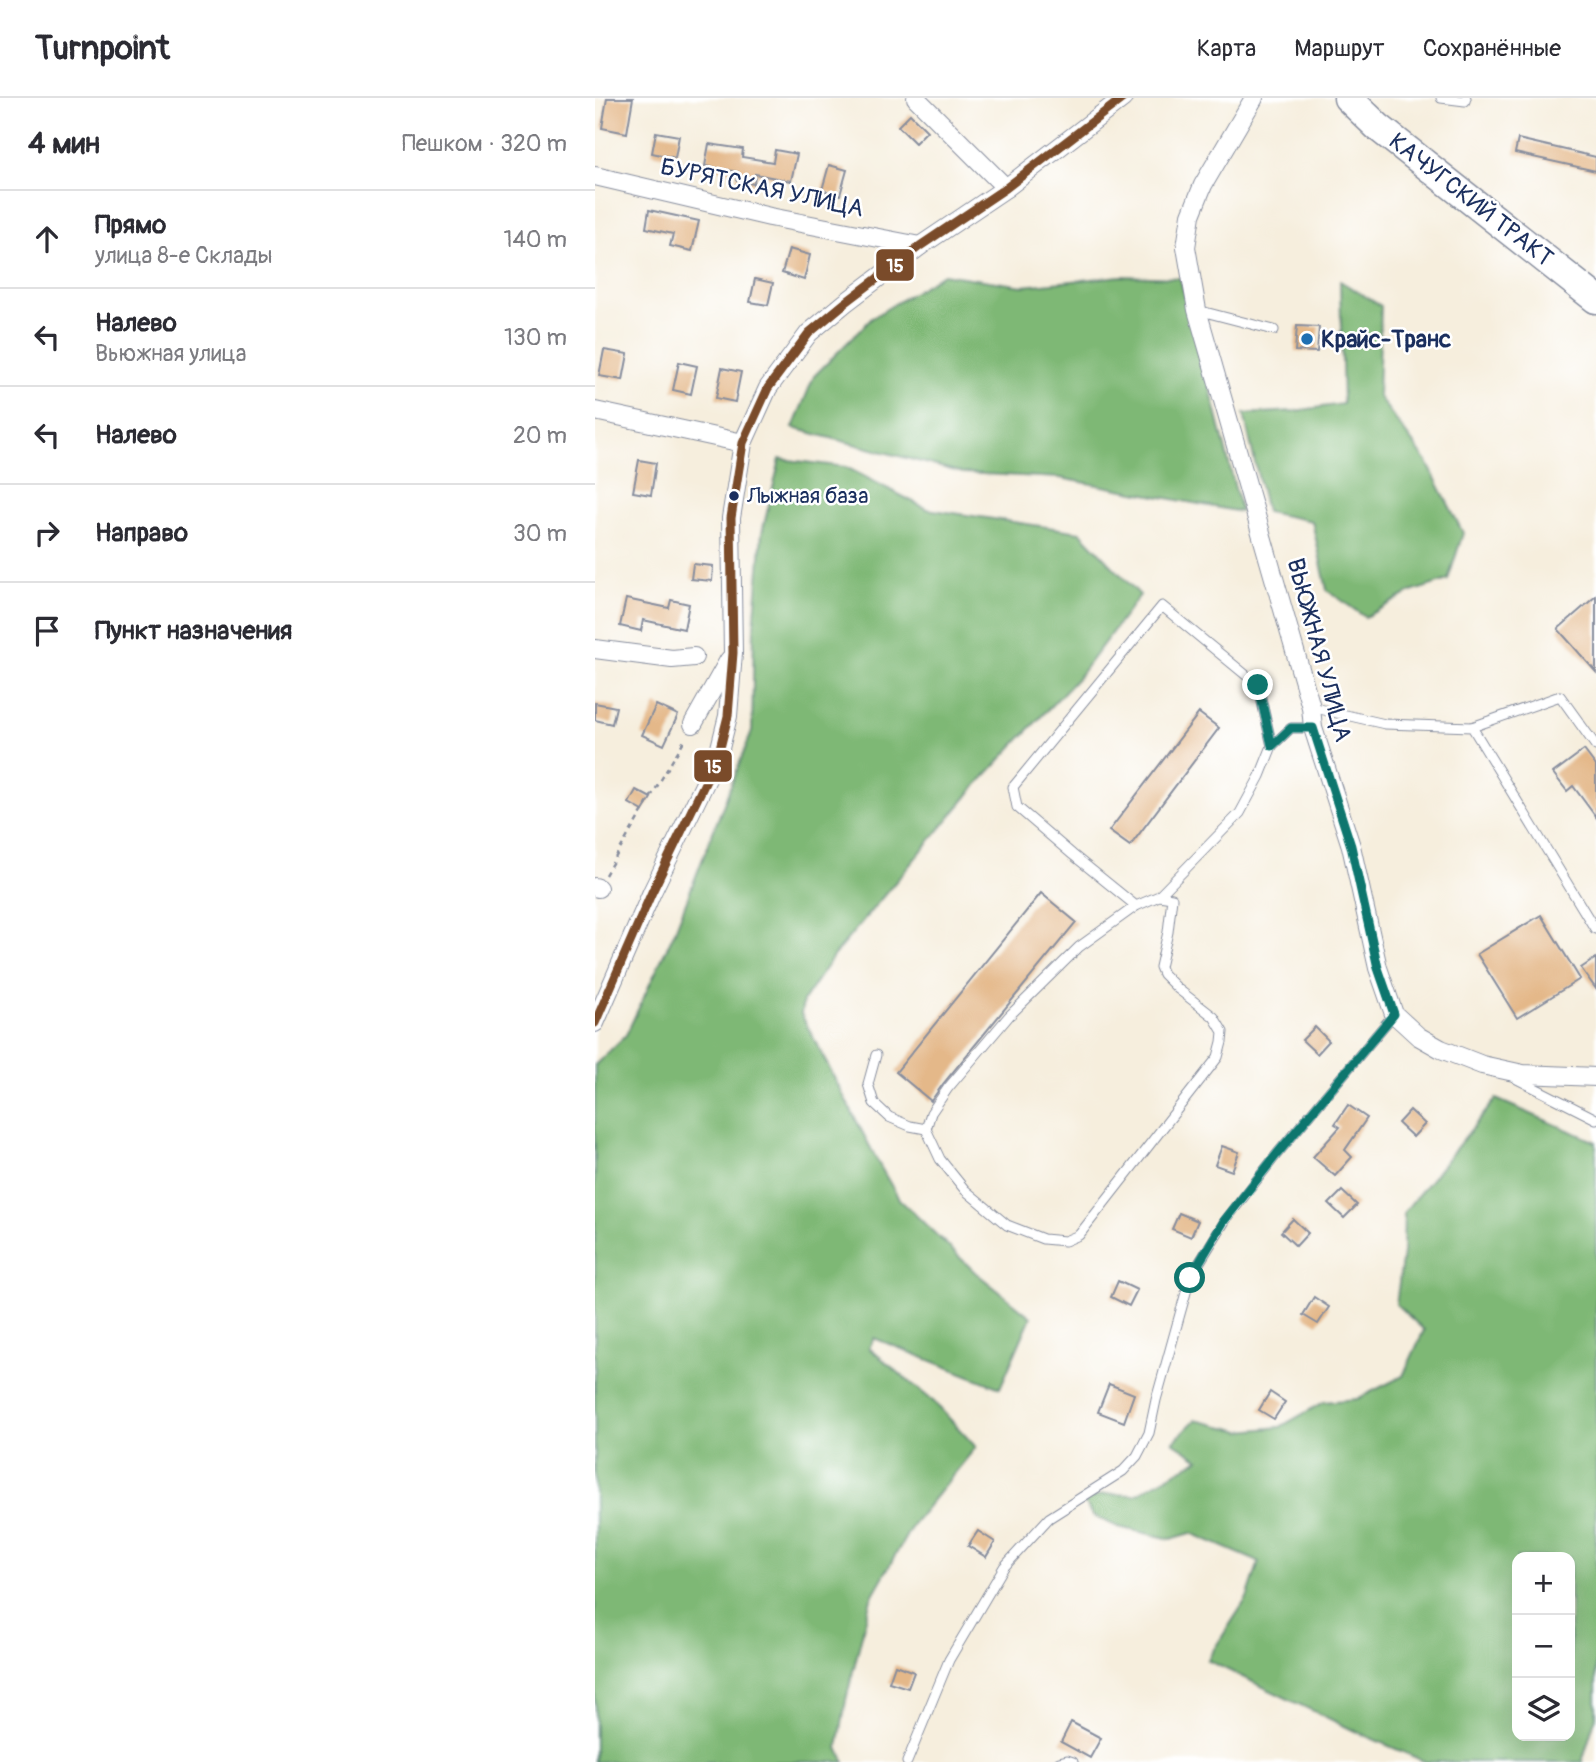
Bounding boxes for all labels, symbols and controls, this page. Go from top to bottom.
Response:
text: Turnpoint [35,28,170,69]
text: Карта [1197,34,1256,63]
text: Маршрут [1294,34,1385,63]
text: Сохранённые [1423,34,1561,63]
text: 4 мин [28,125,100,162]
street label: КАЧУГСКИЙ ТРАКТ [1383,127,1559,273]
text: Пешком · 320 m [402,129,567,158]
street label: БУРЯТСКАЯ УЛИЦА [658,152,866,224]
text: Прямо [95,209,166,241]
icon: ahead [28,220,66,258]
text: 140 m [504,225,567,254]
text: улица 8-е Склады [95,241,272,270]
line badge: 15 [875,248,915,282]
text: 15 [886,254,904,278]
text: Налево [95,307,177,339]
icon: left [28,318,66,356]
text: 130 m [504,323,567,352]
place label: Крайс-Транс [1321,325,1451,354]
marker: Крайс-Транс [1299,331,1315,347]
text: Вьюжная улица [95,339,246,368]
icon: left [28,416,66,454]
text: Налево [95,419,177,451]
text: 20 m [513,421,567,450]
place label: Лыжная база [746,482,868,510]
marker: Лыжная база [727,489,741,503]
icon: right [28,514,66,552]
text: Направо [95,517,188,549]
text: 30 m [513,519,567,548]
street label: ВЬЮЖНАЯ УЛИЦА [1281,555,1357,745]
icon: arrive [28,612,66,650]
text: Пункт назначения [95,615,292,647]
route end [1242,669,1273,700]
line badge: 15 [693,749,733,783]
text: 15 [704,755,722,779]
route start [1174,1262,1205,1293]
map controls [1512,1552,1575,1741]
button: + [1512,1552,1575,1615]
button: − [1512,1615,1575,1678]
button: layers [1512,1678,1575,1741]

